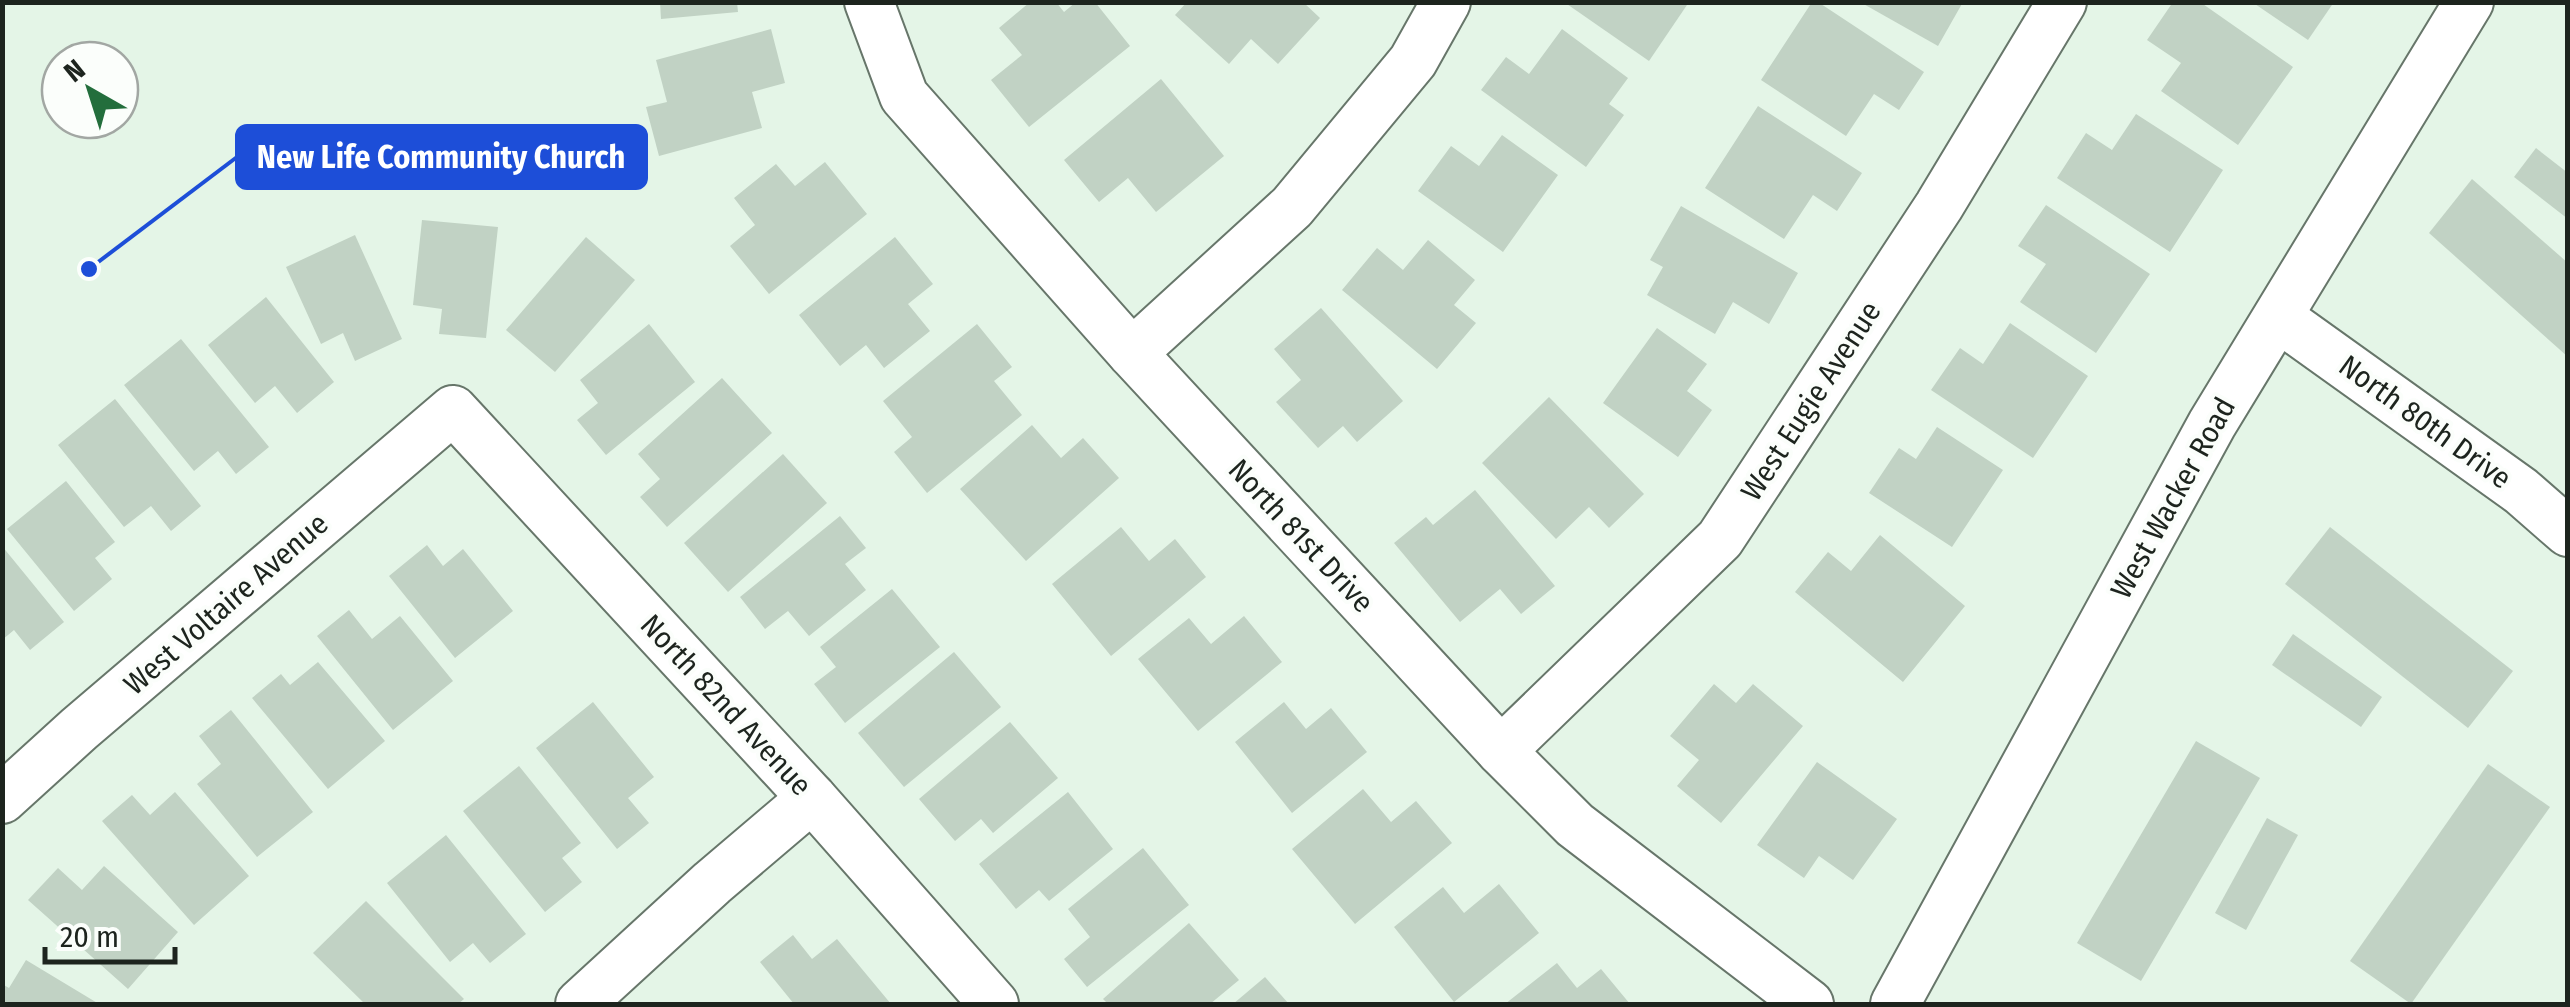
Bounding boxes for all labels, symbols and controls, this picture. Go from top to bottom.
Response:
north arrow [40,40,140,140]
text: N [58,53,91,89]
callout: New Life Community Church [237,126,646,188]
text: New Life Community Church [257,138,625,176]
street label: West Eugie Avenue [1733,295,1889,507]
street label: North 80th Drive [2332,347,2518,497]
street label: West Wacker Road [2103,391,2243,605]
street label: North 81st Drive [1221,452,1381,620]
street label: West Voltaire Avenue [117,506,335,702]
street label: North 82nd Avenue [633,607,819,803]
scale bar [45,902,175,964]
text: 20 m [60,919,119,955]

